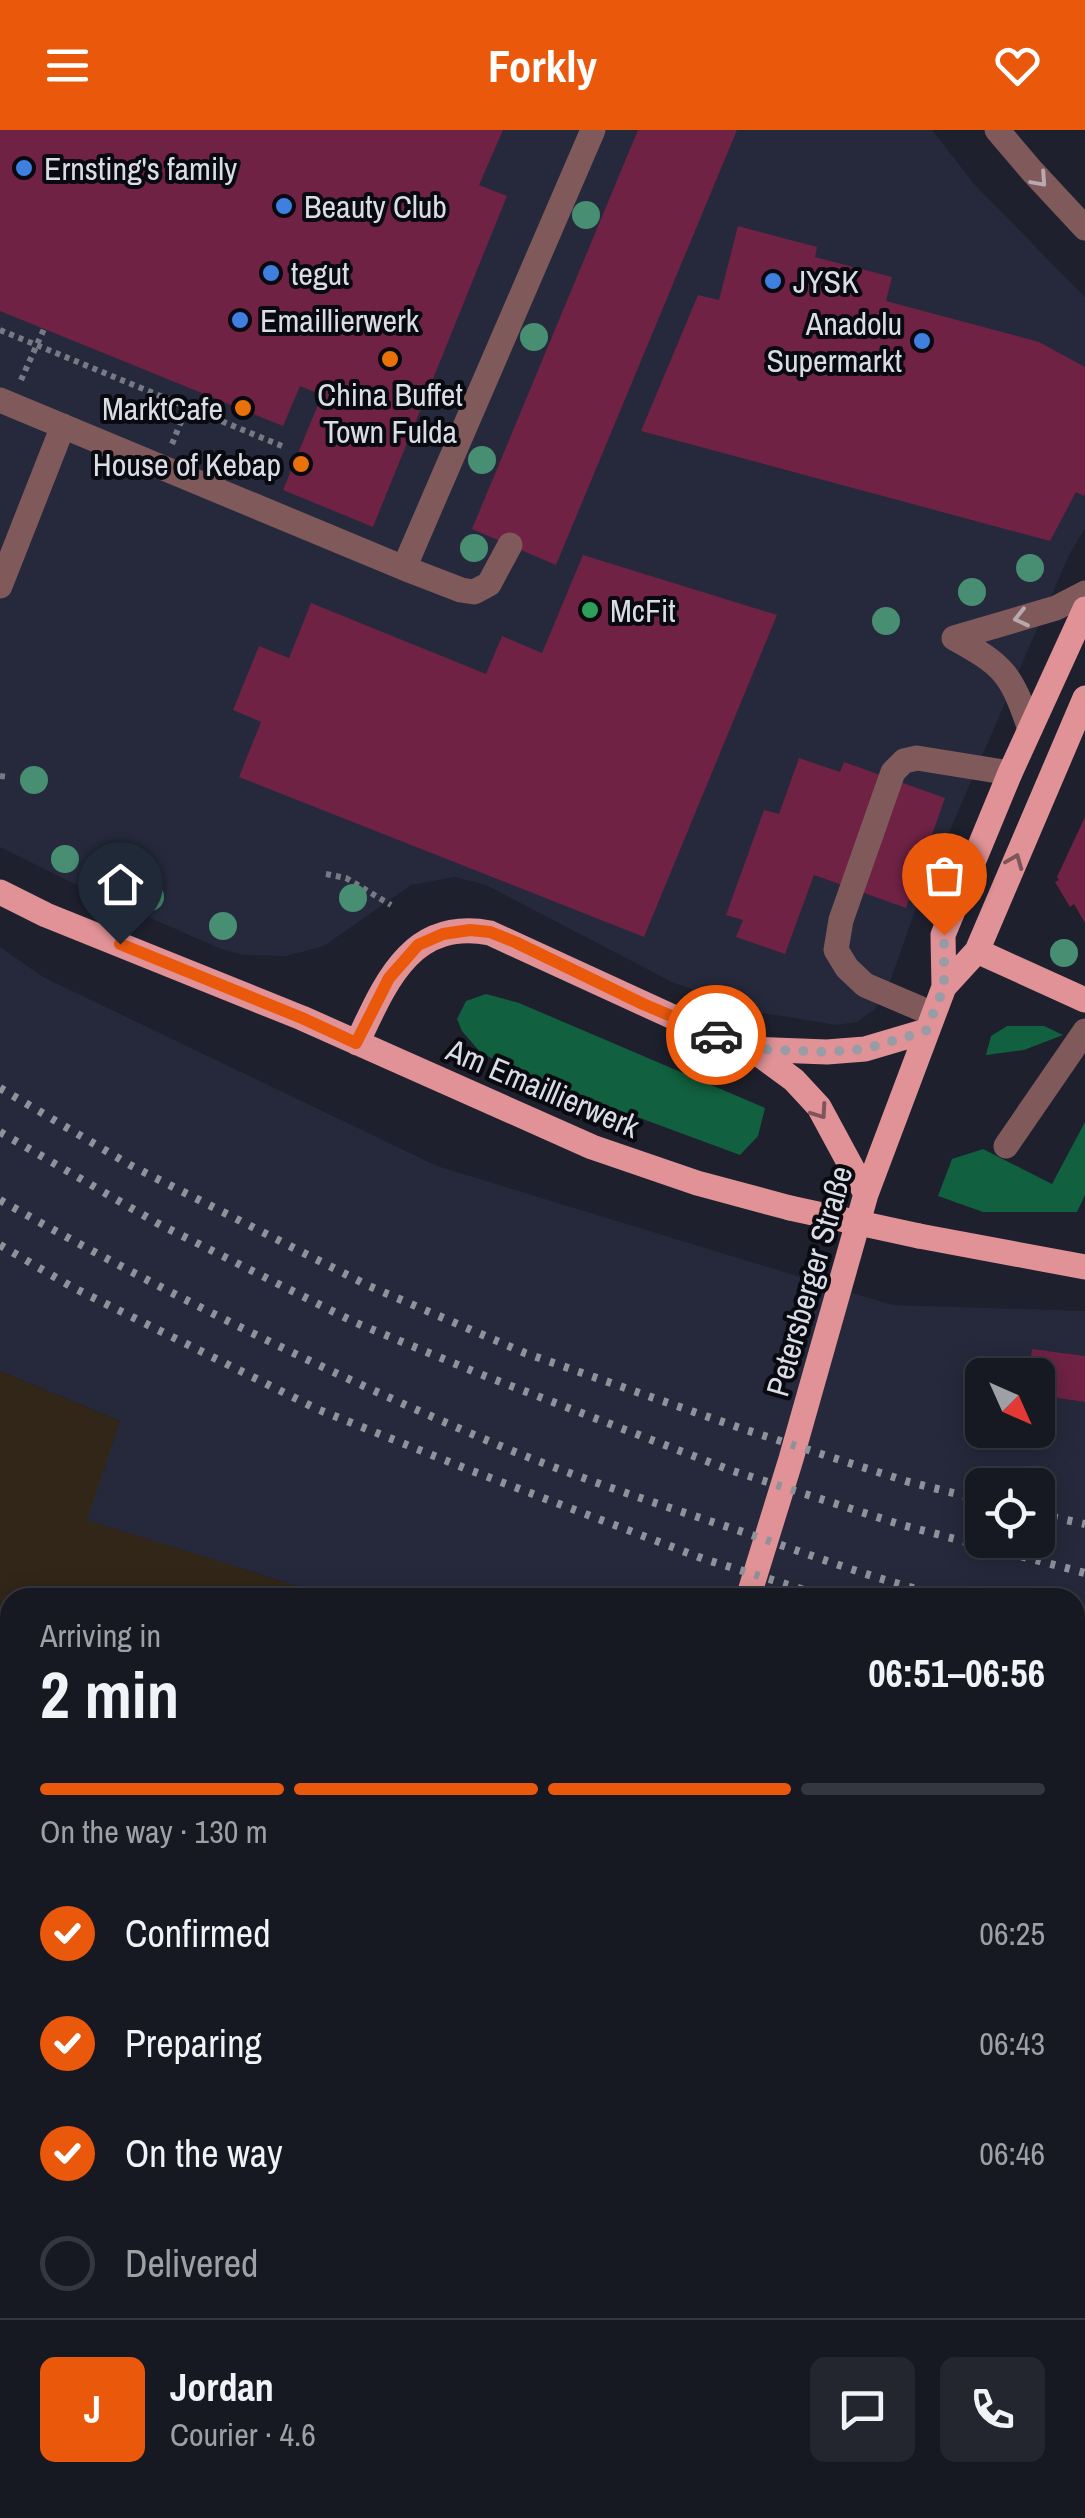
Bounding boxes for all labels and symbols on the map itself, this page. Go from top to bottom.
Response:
place label: Ernsting's family [44,147,237,190]
marker: Ernsting's family [13,157,35,179]
one-way arrow [1028,168,1046,187]
place label: Beauty Club [304,185,447,228]
marker: Beauty Club [273,195,295,217]
place label: tegut [291,252,349,295]
place label: JYSK [793,260,859,303]
marker: tegut [260,262,282,284]
marker: JYSK [762,270,784,292]
place label: Emaillierwerk [260,299,420,342]
place label: Anadolu Supermarkt [766,302,902,382]
marker: Emaillierwerk [229,309,251,331]
marker: Anadolu Supermarkt [911,330,933,352]
marker: China Buffet Town Fulda [379,348,401,370]
place label: China Buffet Town Fulda [317,373,463,453]
place label: MarktCafe [102,387,223,430]
marker: MarktCafe [232,397,254,419]
place label: House of Kebap [93,443,281,486]
marker: House of Kebap [290,453,312,475]
place label: McFit [610,589,676,632]
marker: McFit [579,599,601,621]
one-way arrow [1013,606,1030,627]
pin [902,833,987,936]
pin [78,842,163,945]
one-way arrow [1003,853,1023,871]
courier [666,985,766,1085]
street label: Am Emaillierwerk [439,1028,647,1148]
one-way arrow [808,1101,826,1120]
street label: Petersberger Straße [756,1161,862,1401]
north arrow [965,1358,1055,1448]

